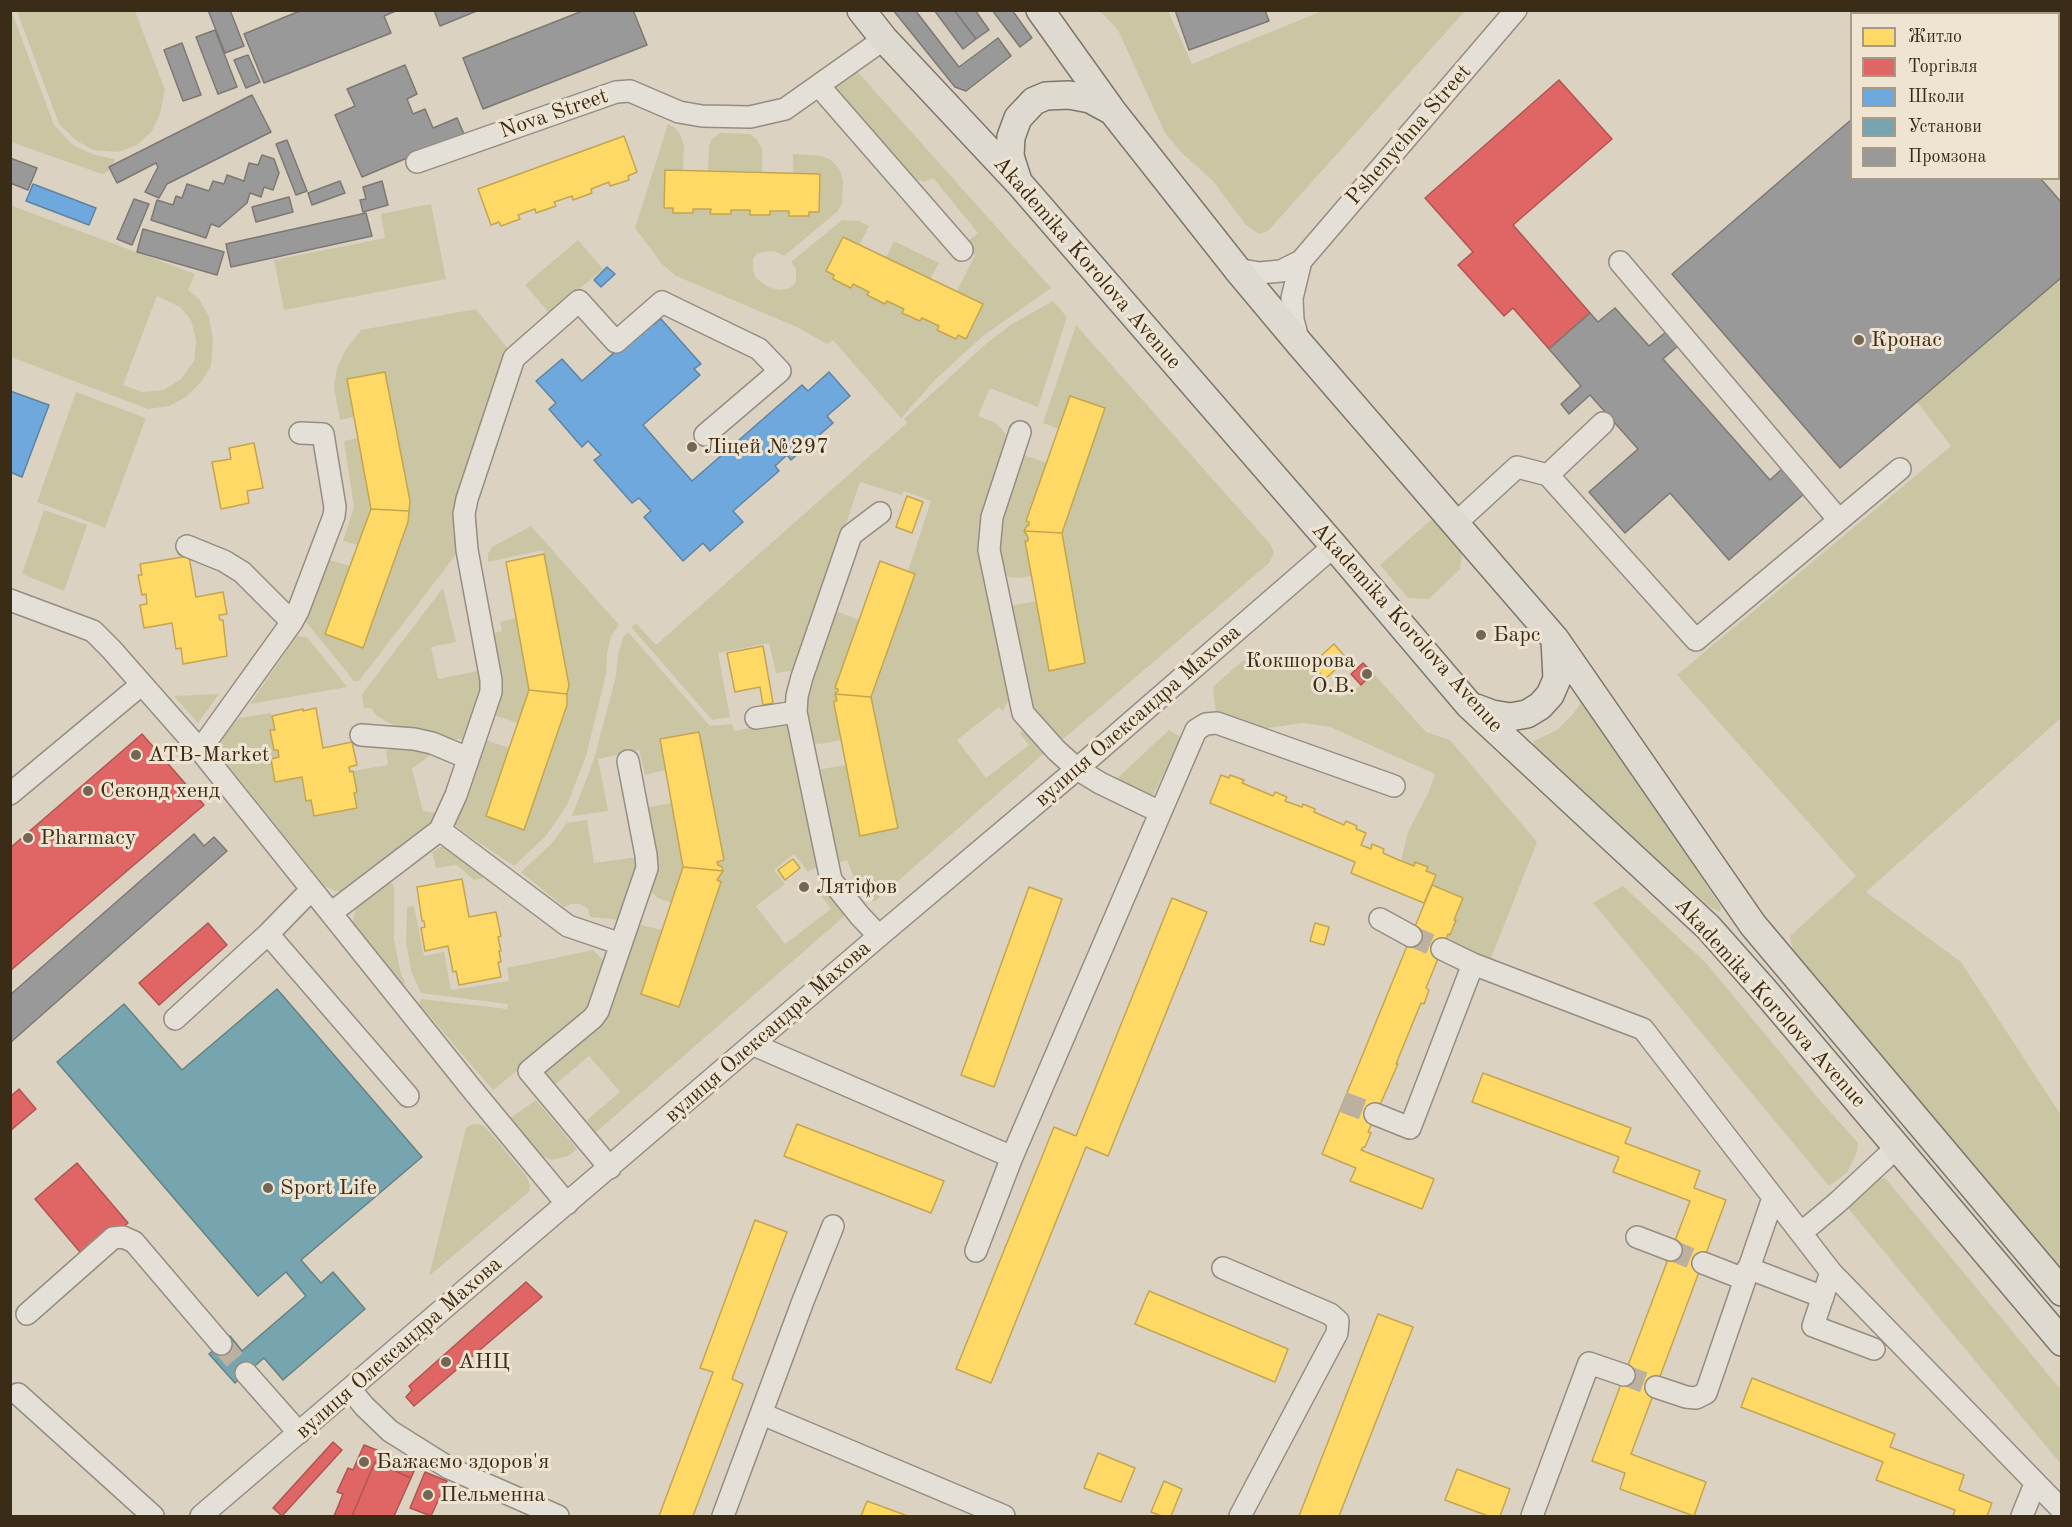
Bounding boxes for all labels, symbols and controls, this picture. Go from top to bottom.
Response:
legend [1850,12,2060,180]
text: Житло [1908,28,1962,46]
text: Торгівля [1908,58,1978,76]
street label: Pshenychna Street [1341,59,1477,211]
street label: Nova Street [496,83,612,145]
text: Школи [1908,88,1965,106]
text: Установи [1908,118,1982,136]
text: Промзона [1908,148,1986,166]
street label: Akademika Korolova Avenue [987,151,1187,375]
place label: Кронас [1871,327,1942,353]
marker: Кронас [1852,333,1866,347]
place label: Ліцей №297 [704,434,829,460]
marker: Ліцей №297 [685,440,699,454]
street label: Akademika Korolova Avenue [1306,517,1508,739]
street label: вулиця Олександра Махова [1029,619,1247,813]
place label: Барс [1493,622,1540,648]
marker: Барс [1474,628,1488,642]
place label: Кокшорова О.В. [1246,648,1355,700]
marker: Кокшорова О.В. [1360,667,1374,681]
place label: ATB-Market [148,742,269,768]
marker: ATB-Market [129,748,143,762]
place label: Секонд хенд [100,778,220,804]
marker: Секонд хенд [81,784,95,798]
place label: Pharmacy [40,825,136,851]
marker: Pharmacy [21,831,35,845]
place label: Лятіфов [816,874,897,900]
marker: Лятіфов [797,880,811,894]
street label: Akademika Korolova Avenue [1669,892,1871,1114]
street label: вулиця Олександра Махова [659,935,877,1129]
place label: Sport Life [280,1175,377,1201]
marker: Sport Life [261,1181,275,1195]
street label: вулиця Олександра Махова [290,1251,508,1445]
place label: АНЦ [458,1349,510,1375]
marker: АНЦ [439,1355,453,1369]
place label: Бажаємо здоров'я [376,1449,550,1475]
marker: Бажаємо здоров'я [357,1455,371,1469]
place label: Пельменна [440,1482,545,1508]
marker: Пельменна [421,1488,435,1502]

